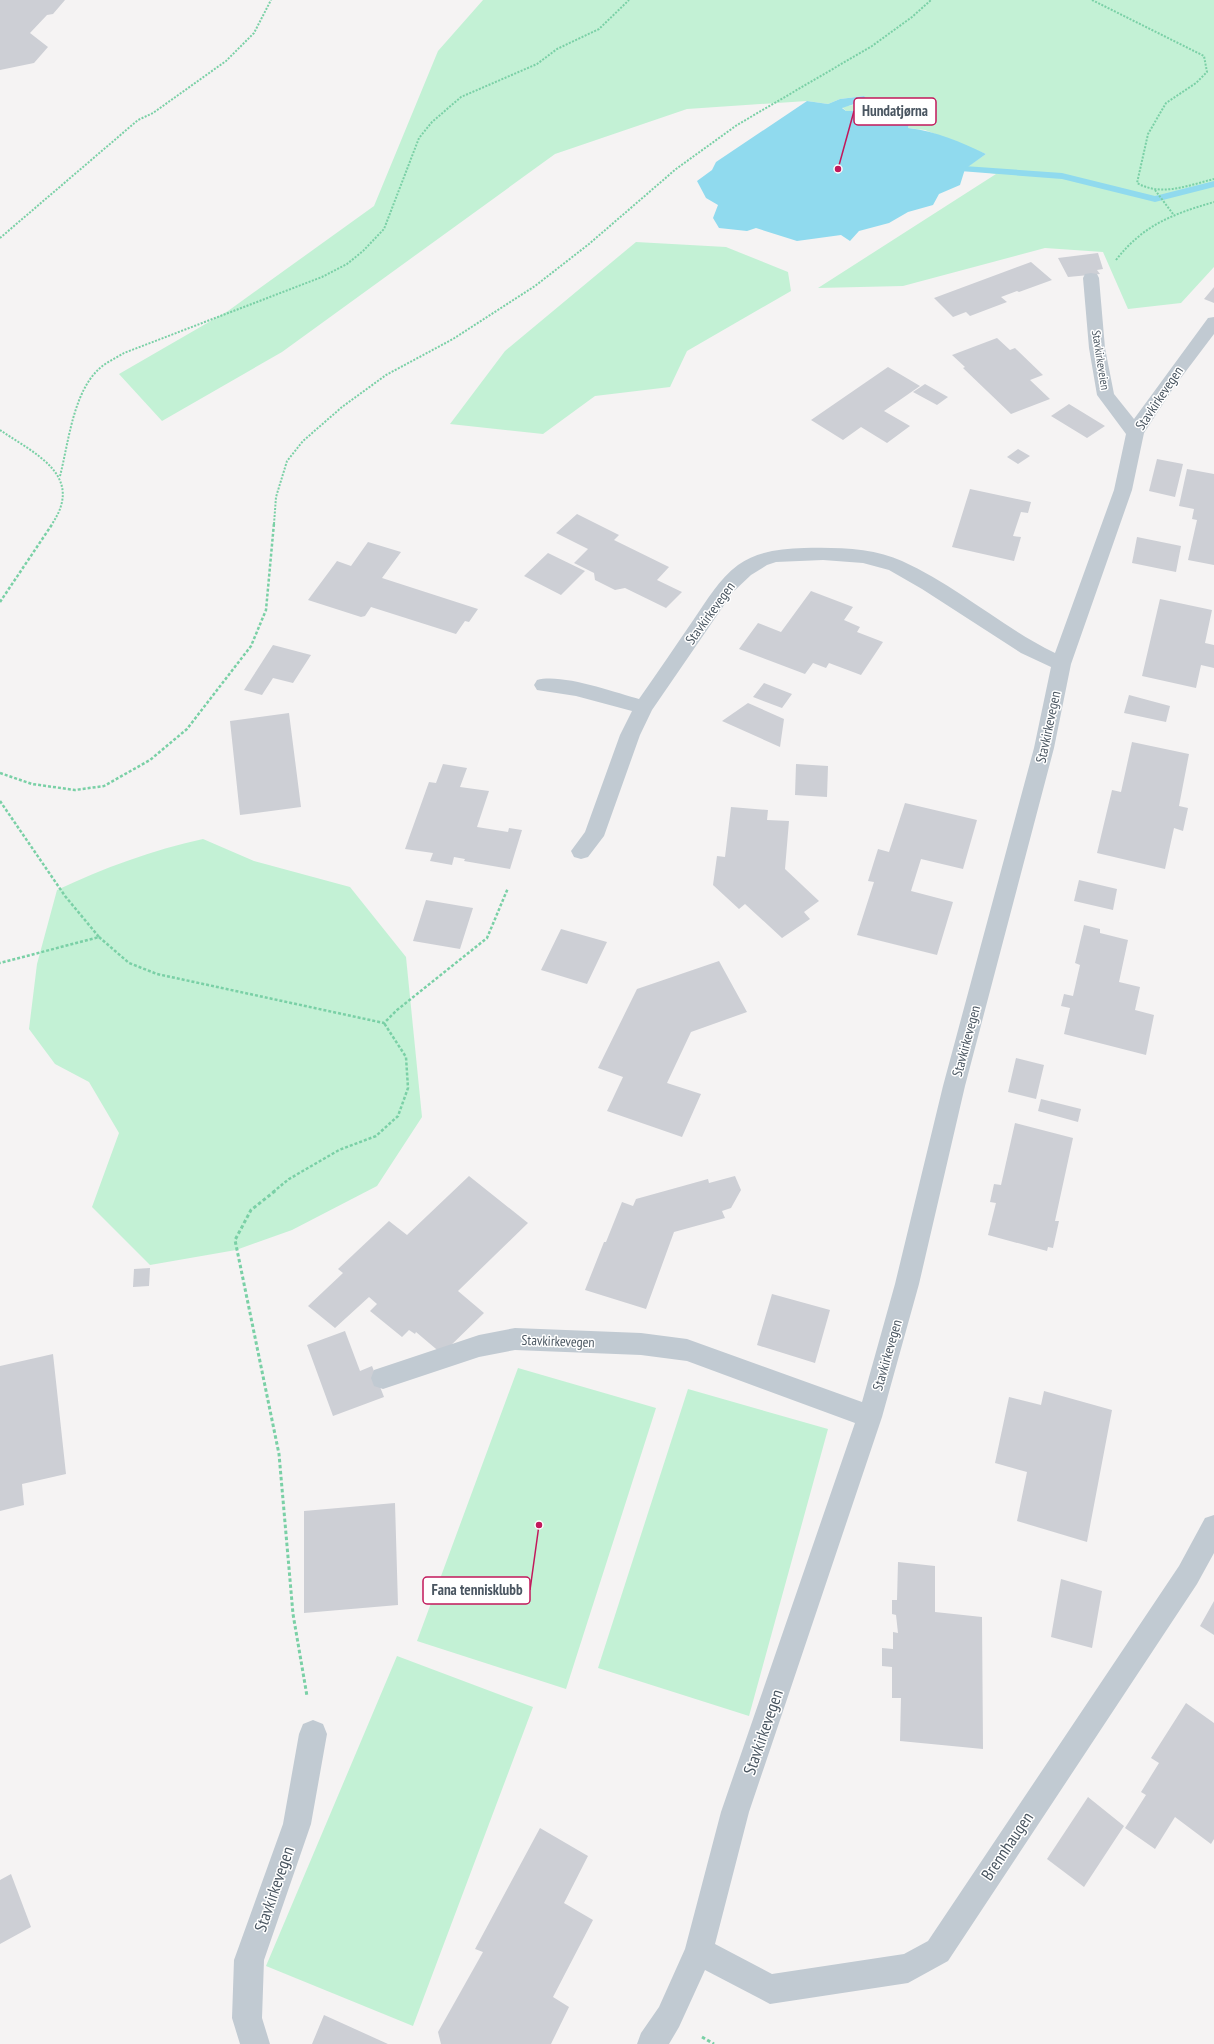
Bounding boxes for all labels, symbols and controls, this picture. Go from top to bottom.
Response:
callout: Hundatjørna [854,98,936,125]
text: Hundatjørna [862,101,928,120]
street label: Stavkirkeveien [1089,329,1113,391]
street label: Stavkirkevegen [1131,363,1187,433]
street label: Stavkirkevegen [681,578,739,648]
street label: Stavkirkevegen [1032,689,1064,765]
street label: Stavkirkevegen [948,1003,984,1079]
street label: Stavkirkevegen [868,1317,906,1393]
street label: Stavkirkevegen [521,1331,595,1351]
callout: Fana tennisklubb [423,1577,530,1604]
text: Fana tennisklubb [431,1580,523,1599]
street label: Stavkirkevegen [738,1686,788,1778]
street label: Brennhaugen [976,1807,1038,1885]
street label: Stavkirkevegen [249,1843,299,1935]

